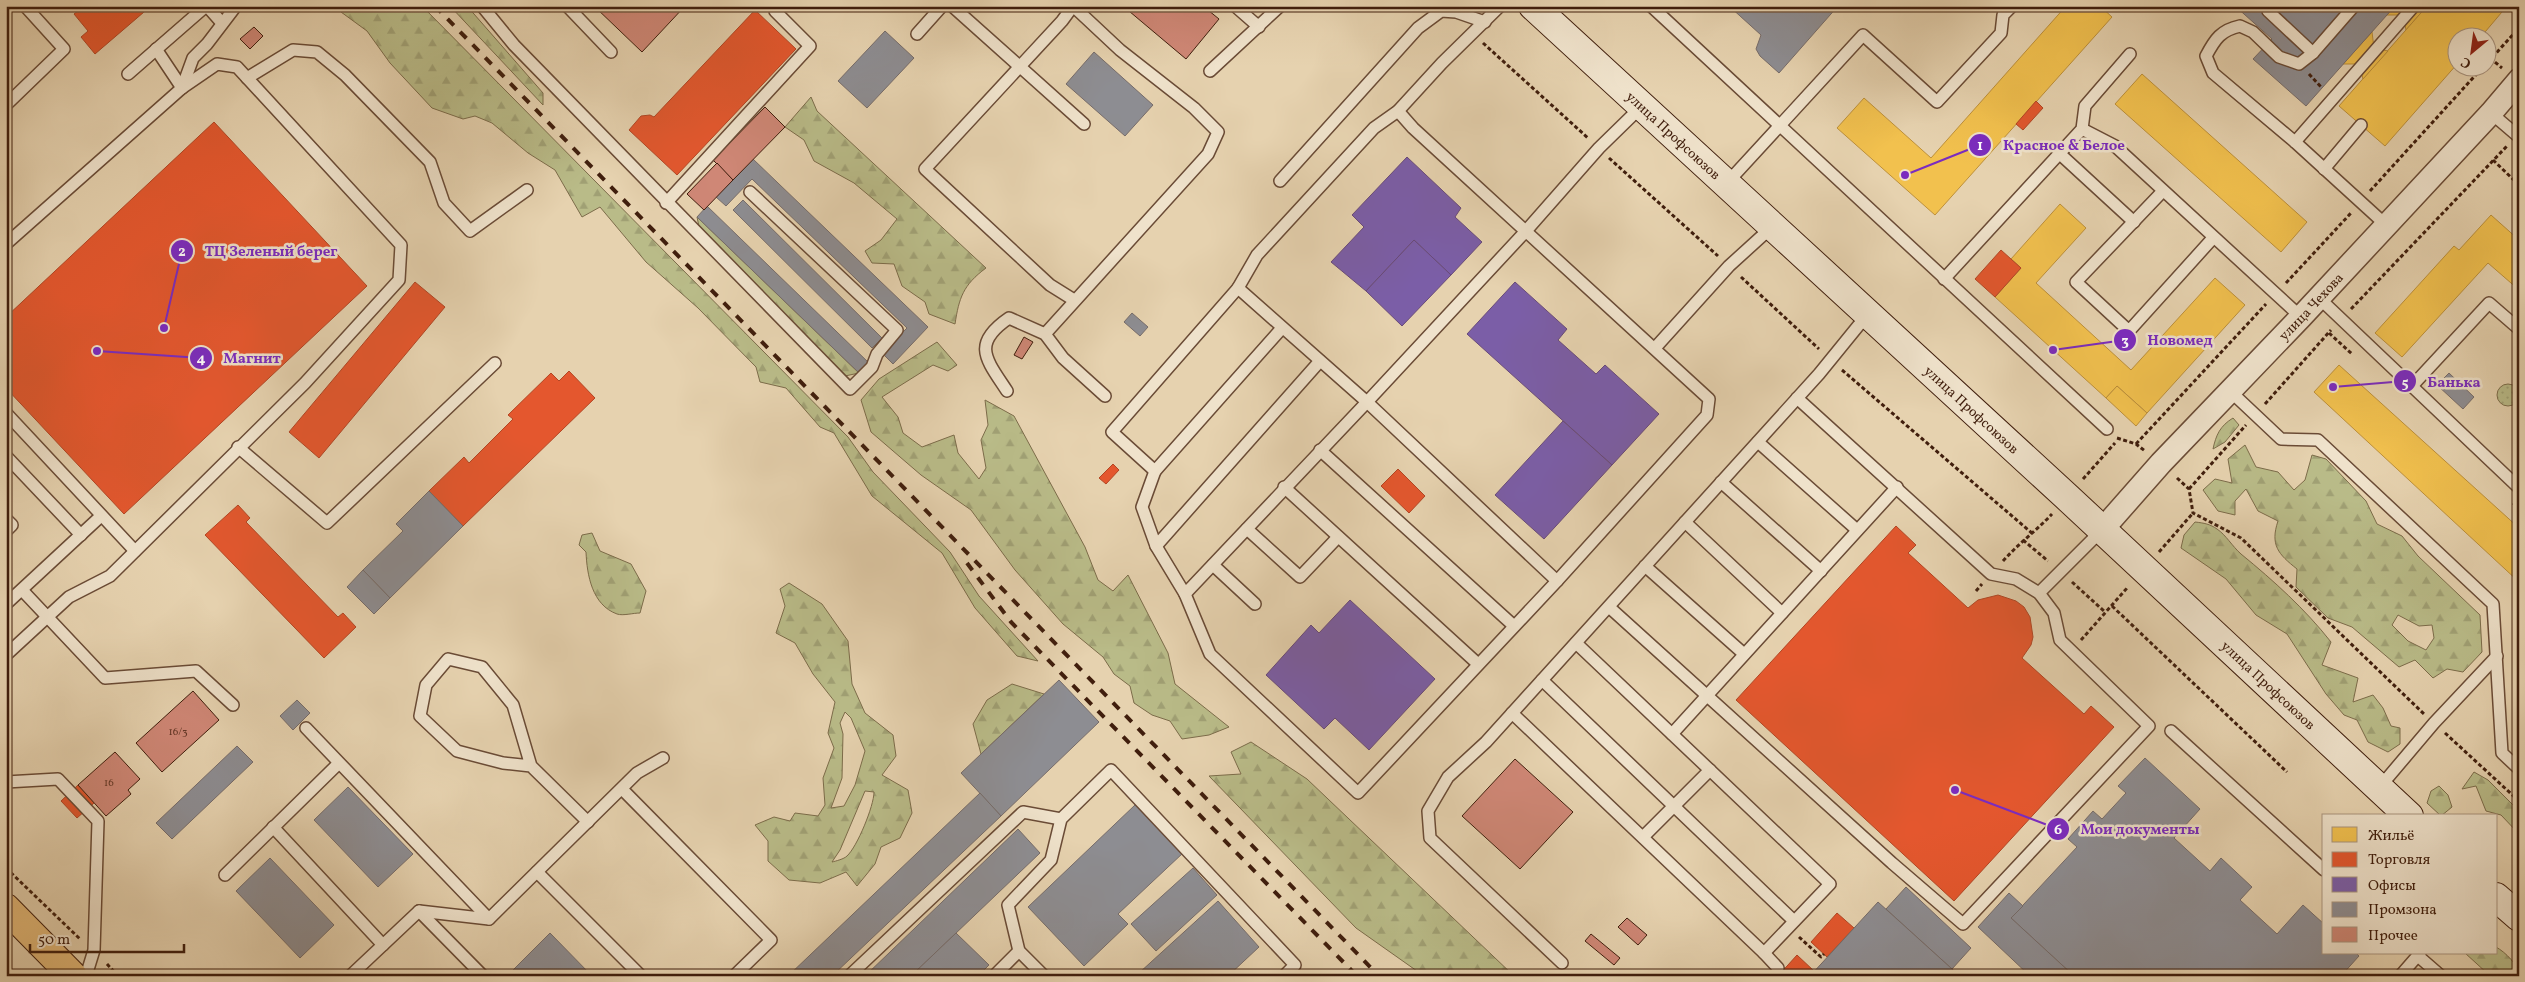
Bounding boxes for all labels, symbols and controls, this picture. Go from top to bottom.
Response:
north arrow [2448,28,2498,78]
text: С [2458,52,2475,73]
street label: улица Профсоюзов [1621,88,1724,185]
callout: Красное & Белое [1968,130,2135,160]
text: 1 [1977,136,1983,157]
text: Красное & Белое [2003,136,2125,157]
callout: ТЦ Зеленый берег [170,236,348,266]
text: 2 [178,242,186,263]
text: ТЦ Зеленый берег [204,242,338,263]
street label: улица Чехова [2275,269,2348,346]
callout: Новомед [2113,325,2223,355]
text: 3 [2121,331,2129,352]
text: Новомед [2147,331,2213,352]
callout: Магнит [189,343,291,373]
text: 4 [196,349,206,370]
text: Магнит [223,349,281,370]
street label: улица Профсоюзов [1919,362,2022,459]
callout: Банька [2393,366,2491,396]
text: 5 [2401,373,2409,394]
text: Банька [2427,373,2481,394]
street label: улица Профсоюзов [2216,637,2319,735]
house number: 16/3 [168,725,188,740]
house number: 16 [104,776,114,791]
callout: Мои документы [2046,814,2210,844]
legend [2322,814,2498,954]
text: 6 [2054,820,2062,841]
text: Мои документы [2080,820,2200,841]
text: Жильё [2368,826,2414,847]
text: Торговля [2368,850,2430,871]
text: Офисы [2368,876,2416,897]
text: Промзона [2368,900,2437,921]
scale bar [30,922,184,954]
text: Прочее [2368,926,2418,947]
text: 50 m [38,930,70,951]

